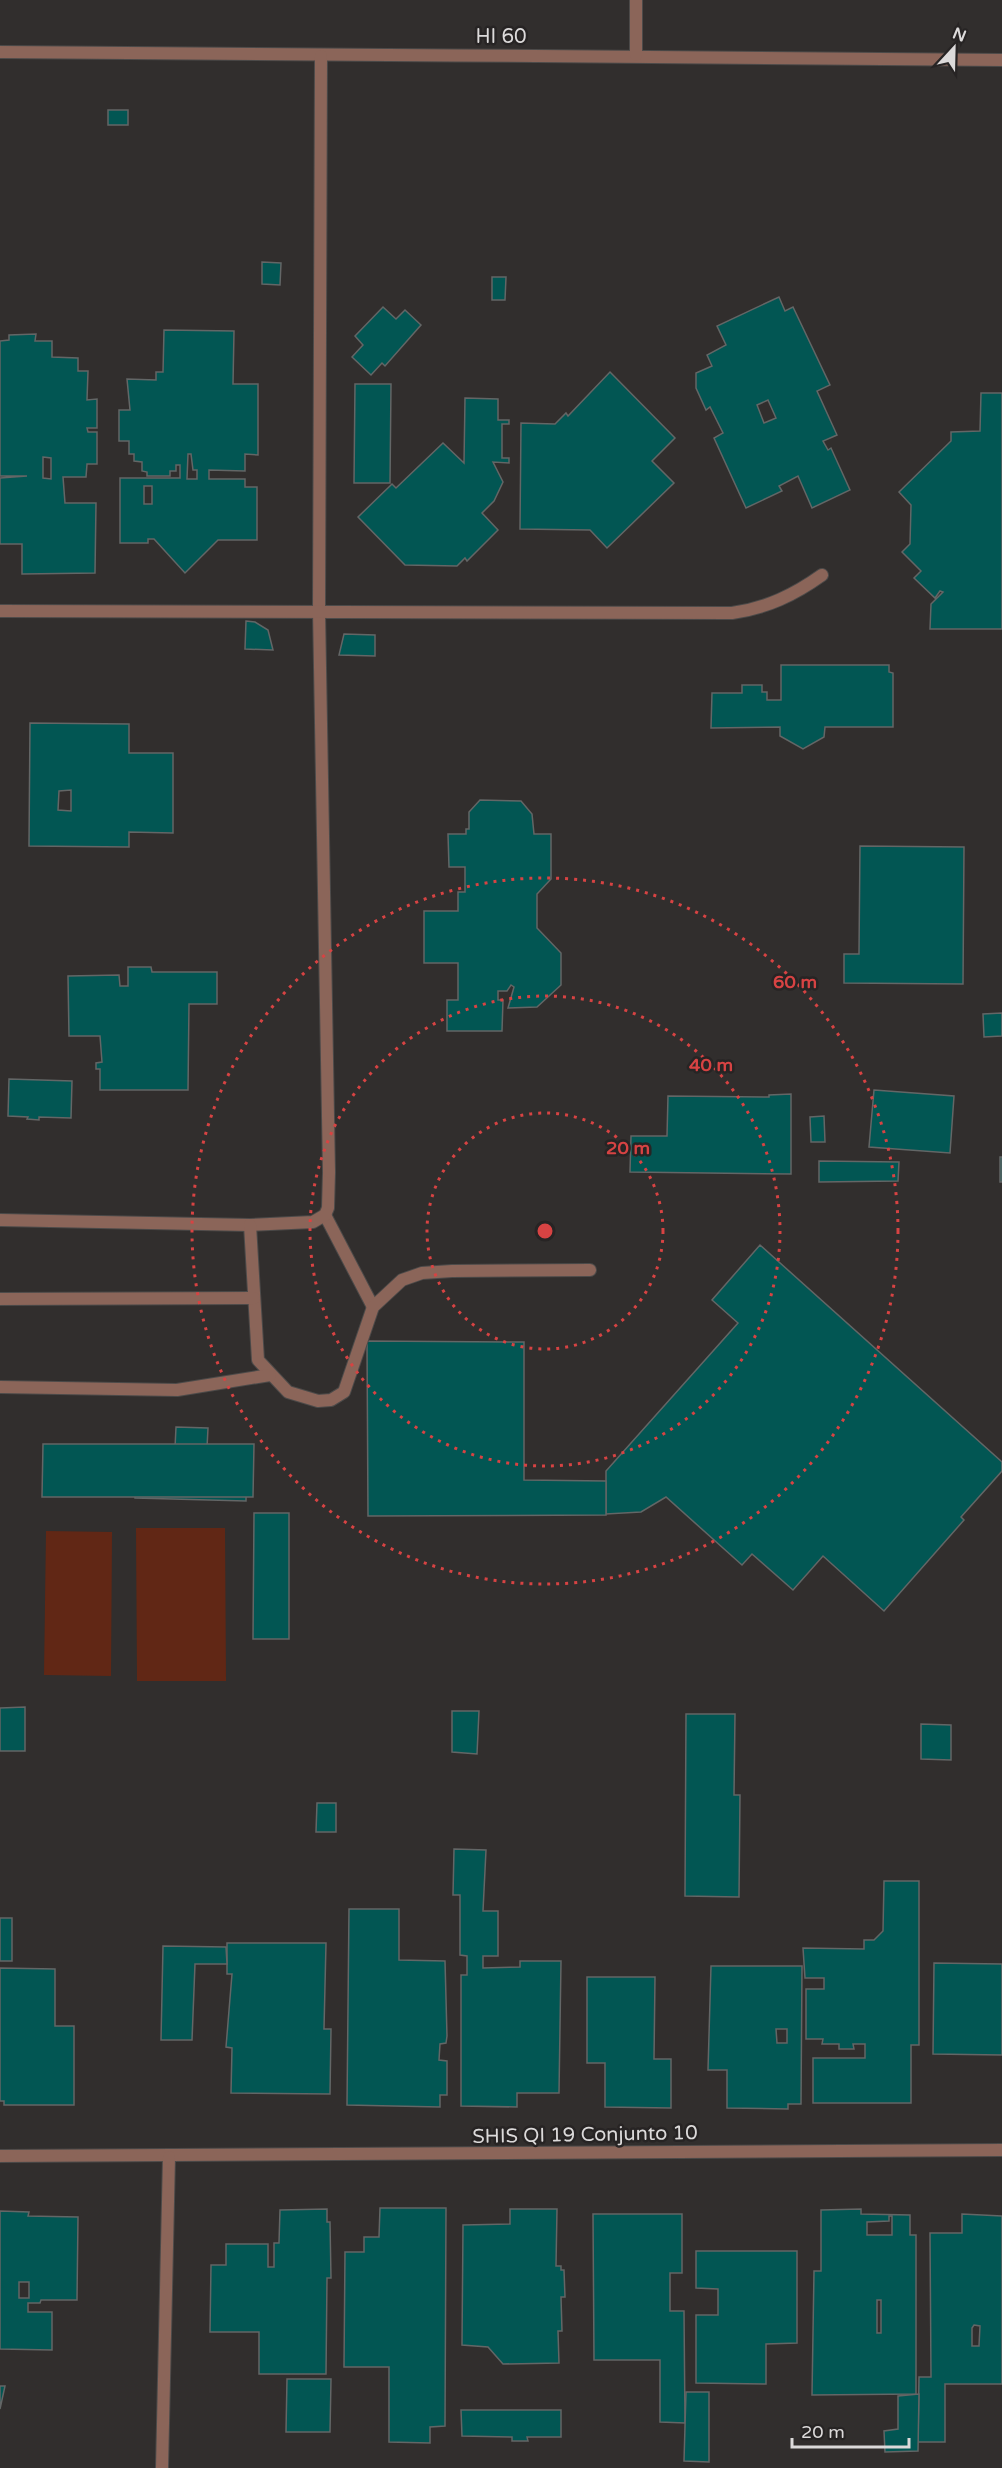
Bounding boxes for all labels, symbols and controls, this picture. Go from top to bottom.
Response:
north arrow [924,18,984,78]
text: N [950,23,969,47]
street label: HI 60 [475,25,527,49]
text: 60 m [773,971,817,993]
text: 40 m [689,1054,733,1076]
text: 20 m [606,1137,650,1159]
centre of rings [535,1221,555,1241]
street label: SHIS QI 19 Conjunto 10 [472,2121,698,2149]
scale bar [792,2411,909,2449]
text: 20 m [801,2421,845,2443]

